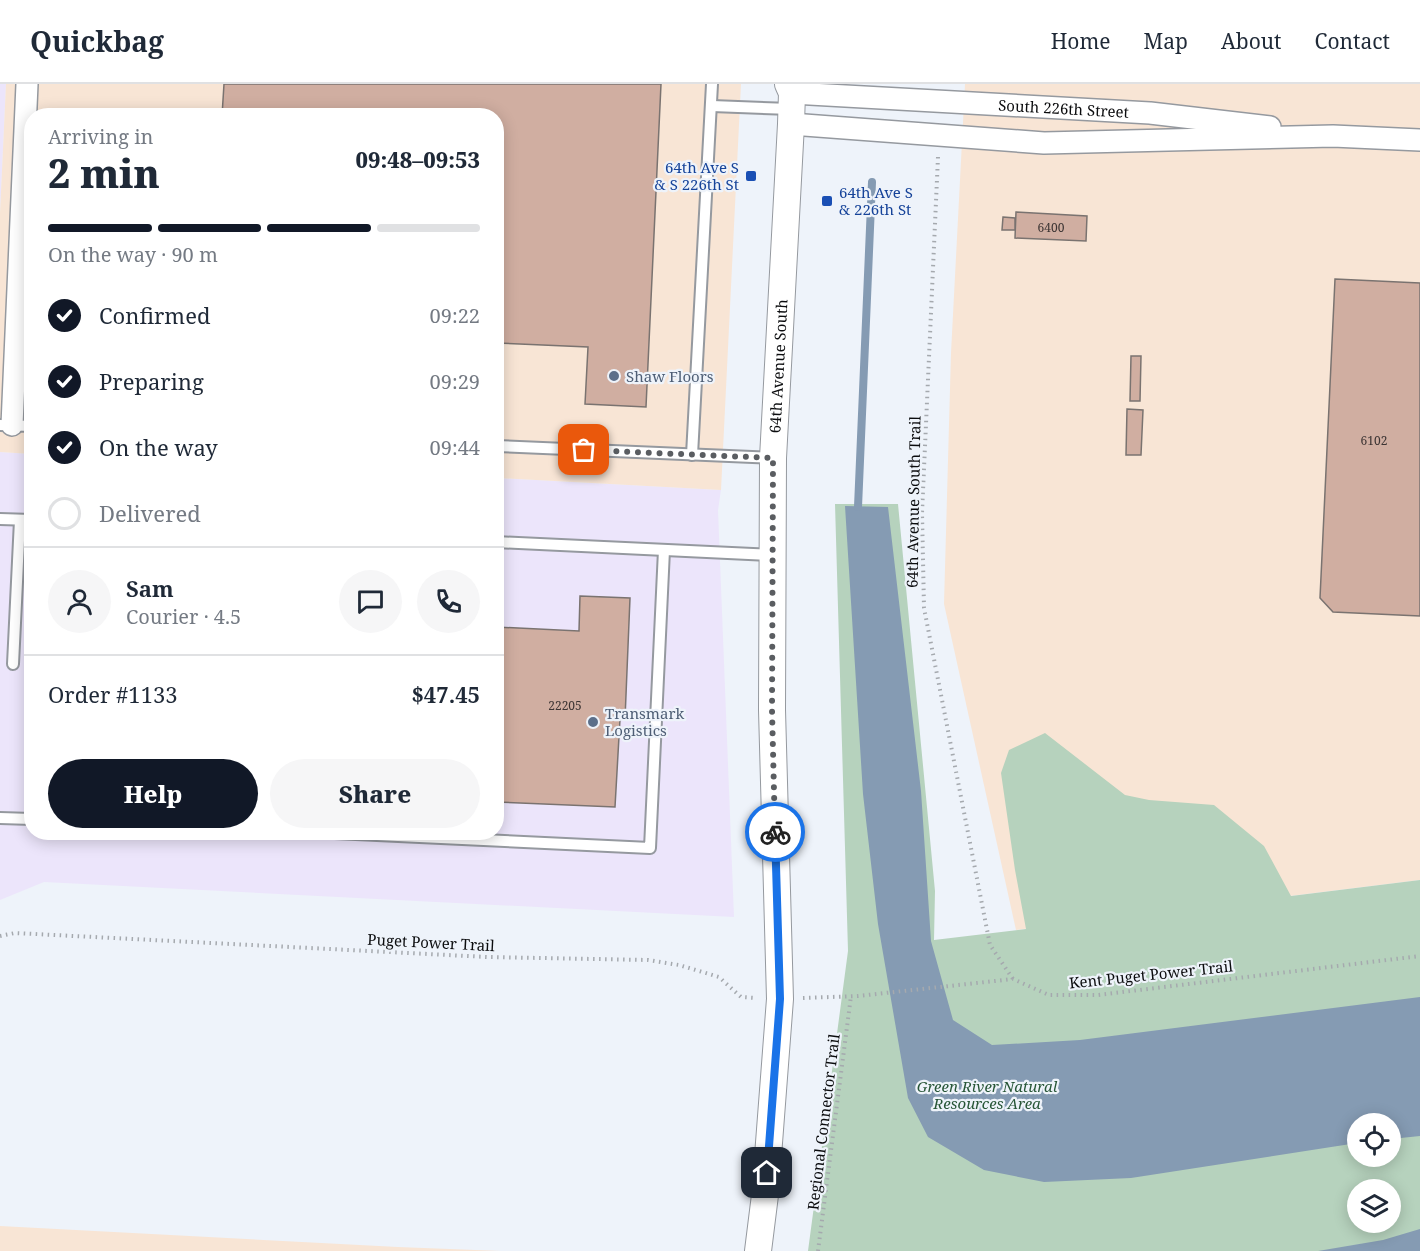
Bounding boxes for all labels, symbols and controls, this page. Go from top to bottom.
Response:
text: Quickbag [30,22,164,60]
text: Home [1051,27,1111,55]
text: Map [1144,27,1188,55]
text: About [1221,27,1282,55]
text: Contact [1315,27,1390,55]
street label: South 226th Street [998,95,1129,122]
text: Arriving in [48,123,153,150]
text: 09:48–09:53 [356,144,480,174]
text: 2 min [48,146,160,199]
place label: 64th Ave S & S 226th St [655,157,739,194]
marker: 64th Ave S & S 226th St [744,169,758,183]
place label: 64th Ave S & 226th St [839,182,913,219]
marker: 64th Ave S & 226th St [820,194,834,208]
house number: 6400 [1038,219,1065,236]
text: On the way · 90 m [48,241,218,268]
street label: 64th Avenue South [764,298,792,434]
icon: check [48,299,81,332]
text: Confirmed [99,300,210,330]
text: 09:22 [430,302,480,329]
icon: check [48,365,81,398]
text: Preparing [99,366,204,396]
place label: Shaw Floors [626,366,714,386]
text: 09:29 [430,368,480,395]
marker: Shaw Floors [607,369,621,383]
street label: 64th Avenue South Trail [902,416,925,588]
pin [558,424,609,475]
icon: check [48,431,81,464]
text: On the way [99,432,218,462]
house number: 6102 [1361,432,1387,449]
icon: bag [567,433,600,466]
text: 09:44 [430,434,480,461]
text: Delivered [99,498,201,528]
button: person [48,570,111,633]
button: chat [339,570,402,633]
button: phone [417,570,480,633]
text: Sam [126,573,174,603]
text: Courier · 4.5 [126,603,241,630]
text: Order #1133 [48,679,178,709]
text: $47.45 [411,679,480,709]
house number: 22205 [548,697,582,714]
place label: Transmark Logistics [605,703,685,740]
marker: Transmark Logistics [586,715,600,729]
button: Help [48,759,258,828]
button: Share [270,759,480,828]
courier [745,802,805,862]
icon: bike [759,816,792,849]
street label: Puget Power Trail [367,929,495,955]
street label: Kent Puget Power Trail [1068,955,1234,993]
street label: Regional Connector Trail [802,1032,844,1211]
park label: Green River Natural Resources Area [917,1076,1058,1113]
map controls [1347,1113,1401,1233]
button: locate [1347,1113,1401,1167]
pin [741,1147,792,1198]
icon: home [750,1156,783,1189]
button: layers [1347,1179,1401,1233]

